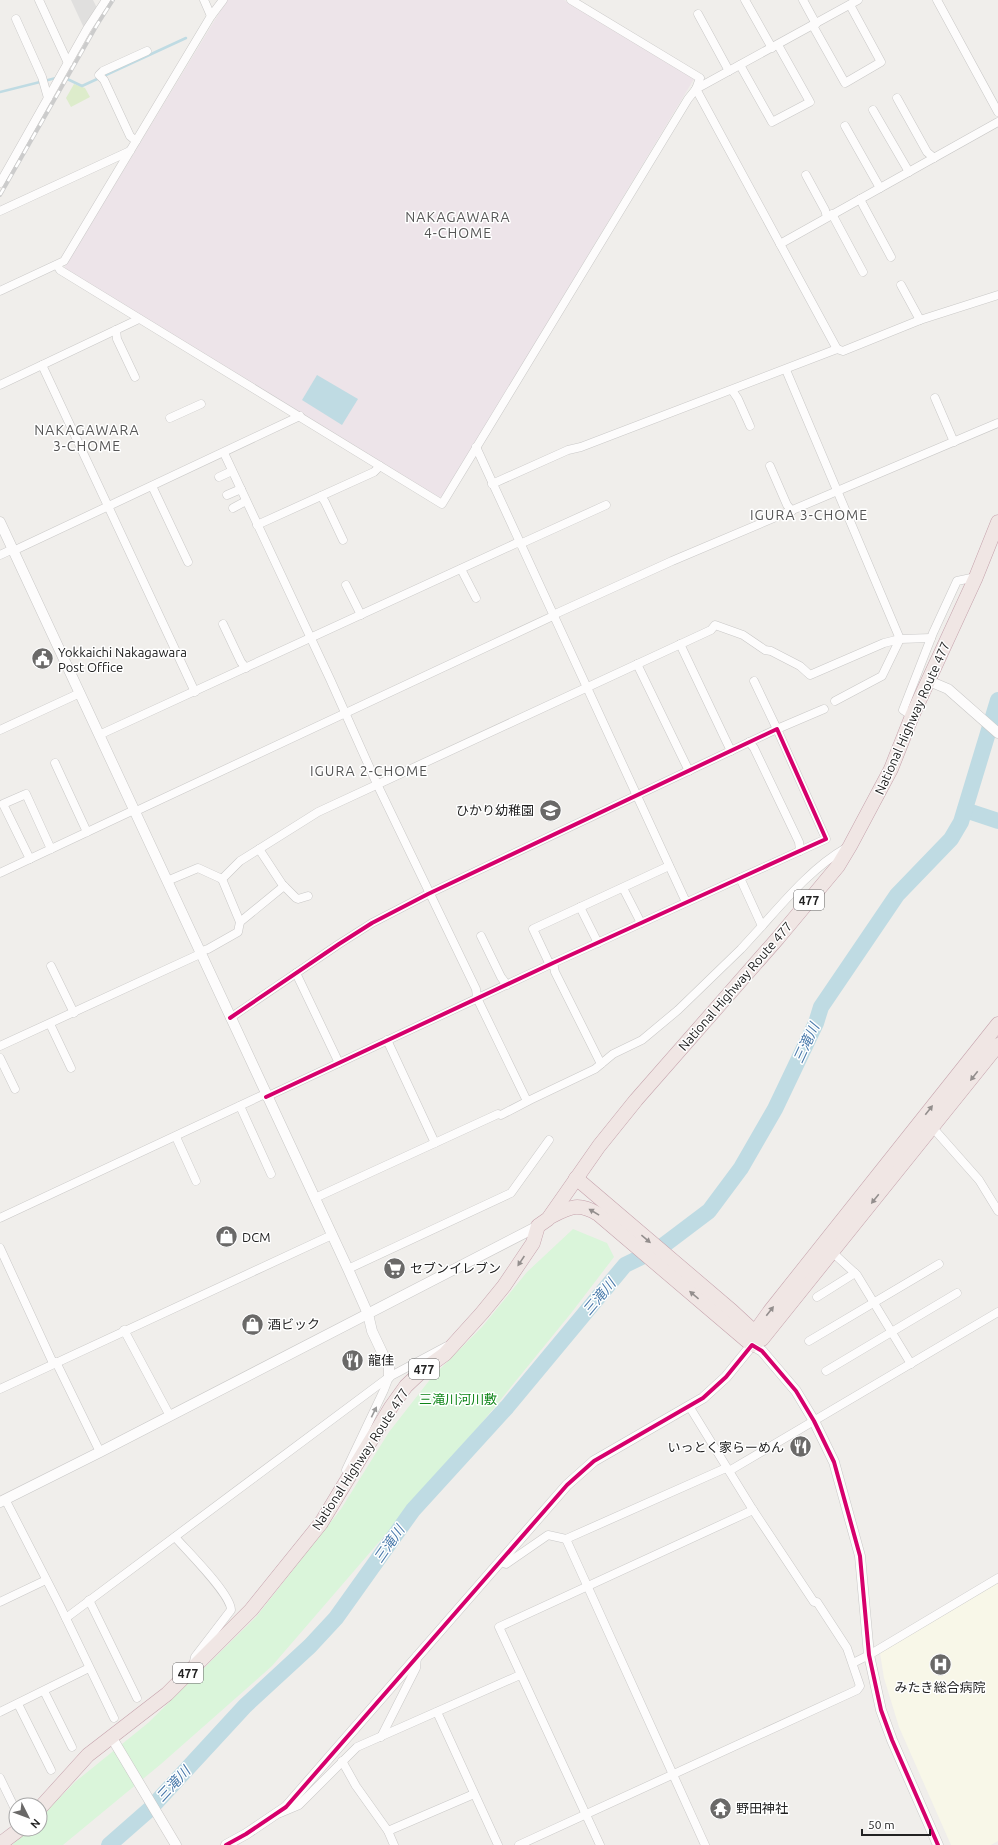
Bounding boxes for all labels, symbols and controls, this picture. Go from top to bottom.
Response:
district label: NAKAGAWARA 4-CHOME [405,209,511,241]
district label: NAKAGAWARA 3-CHOME [34,422,140,454]
district label: IGURA 3-CHOME [750,507,868,523]
street label: National Highway Route 477 [872,639,952,797]
place label: Yokkaichi Nakagawara Post Office [58,645,187,674]
public building icon: Yokkaichi Nakagawara Post Office [29,646,55,672]
district label: IGURA 2-CHOME [310,763,428,779]
school or university icon: ひかり幼稚園 [537,797,563,823]
place label: ひかり幼稚園 [456,803,534,817]
road number: 477 [794,890,824,910]
street label: National Highway Route 477 [675,919,795,1053]
water label: 三滝川 [790,1019,823,1065]
one-way arrow [970,1070,978,1081]
one-way arrow [925,1105,933,1116]
one-way arrow [871,1193,880,1204]
one-way arrow [588,1208,599,1216]
shop icon: DCM [213,1224,239,1250]
place label: DCM [242,1230,270,1244]
one-way arrow [641,1234,651,1243]
supermarket icon: セブンイレブン [381,1255,407,1281]
one-way arrow [517,1255,525,1266]
place label: セブンイレブン [410,1261,501,1275]
water label: 三滝川 [579,1274,620,1318]
one-way arrow [688,1290,699,1299]
one-way arrow [766,1305,774,1316]
shop icon: 酒ビック [240,1311,266,1337]
place label: 酒ビック [268,1317,320,1331]
restaurant icon: 龍佳 [339,1347,365,1373]
place label: 龍佳 [368,1353,394,1367]
road number: 477 [409,1359,439,1379]
street label: National Highway Route 477 [309,1386,411,1532]
park label: 三滝川河川敷 [419,1392,497,1406]
one-way arrow [371,1406,377,1417]
restaurant icon: いっとく家らーめん [787,1434,813,1460]
place label: いっとく家らーめん [667,1440,784,1454]
water label: 三滝川 [370,1521,409,1566]
hospital icon: みたき総合病院 [927,1652,953,1678]
road number: 477 [173,1663,203,1683]
place label: みたき総合病院 [894,1680,986,1694]
water label: 三滝川 [153,1762,195,1805]
temple icon: 野田神社 [707,1795,733,1821]
north arrow [8,1797,48,1837]
place label: 野田神社 [736,1801,788,1815]
scale bar [862,1811,930,1837]
text: N [28,1817,43,1831]
text: 50 m [868,1818,895,1831]

